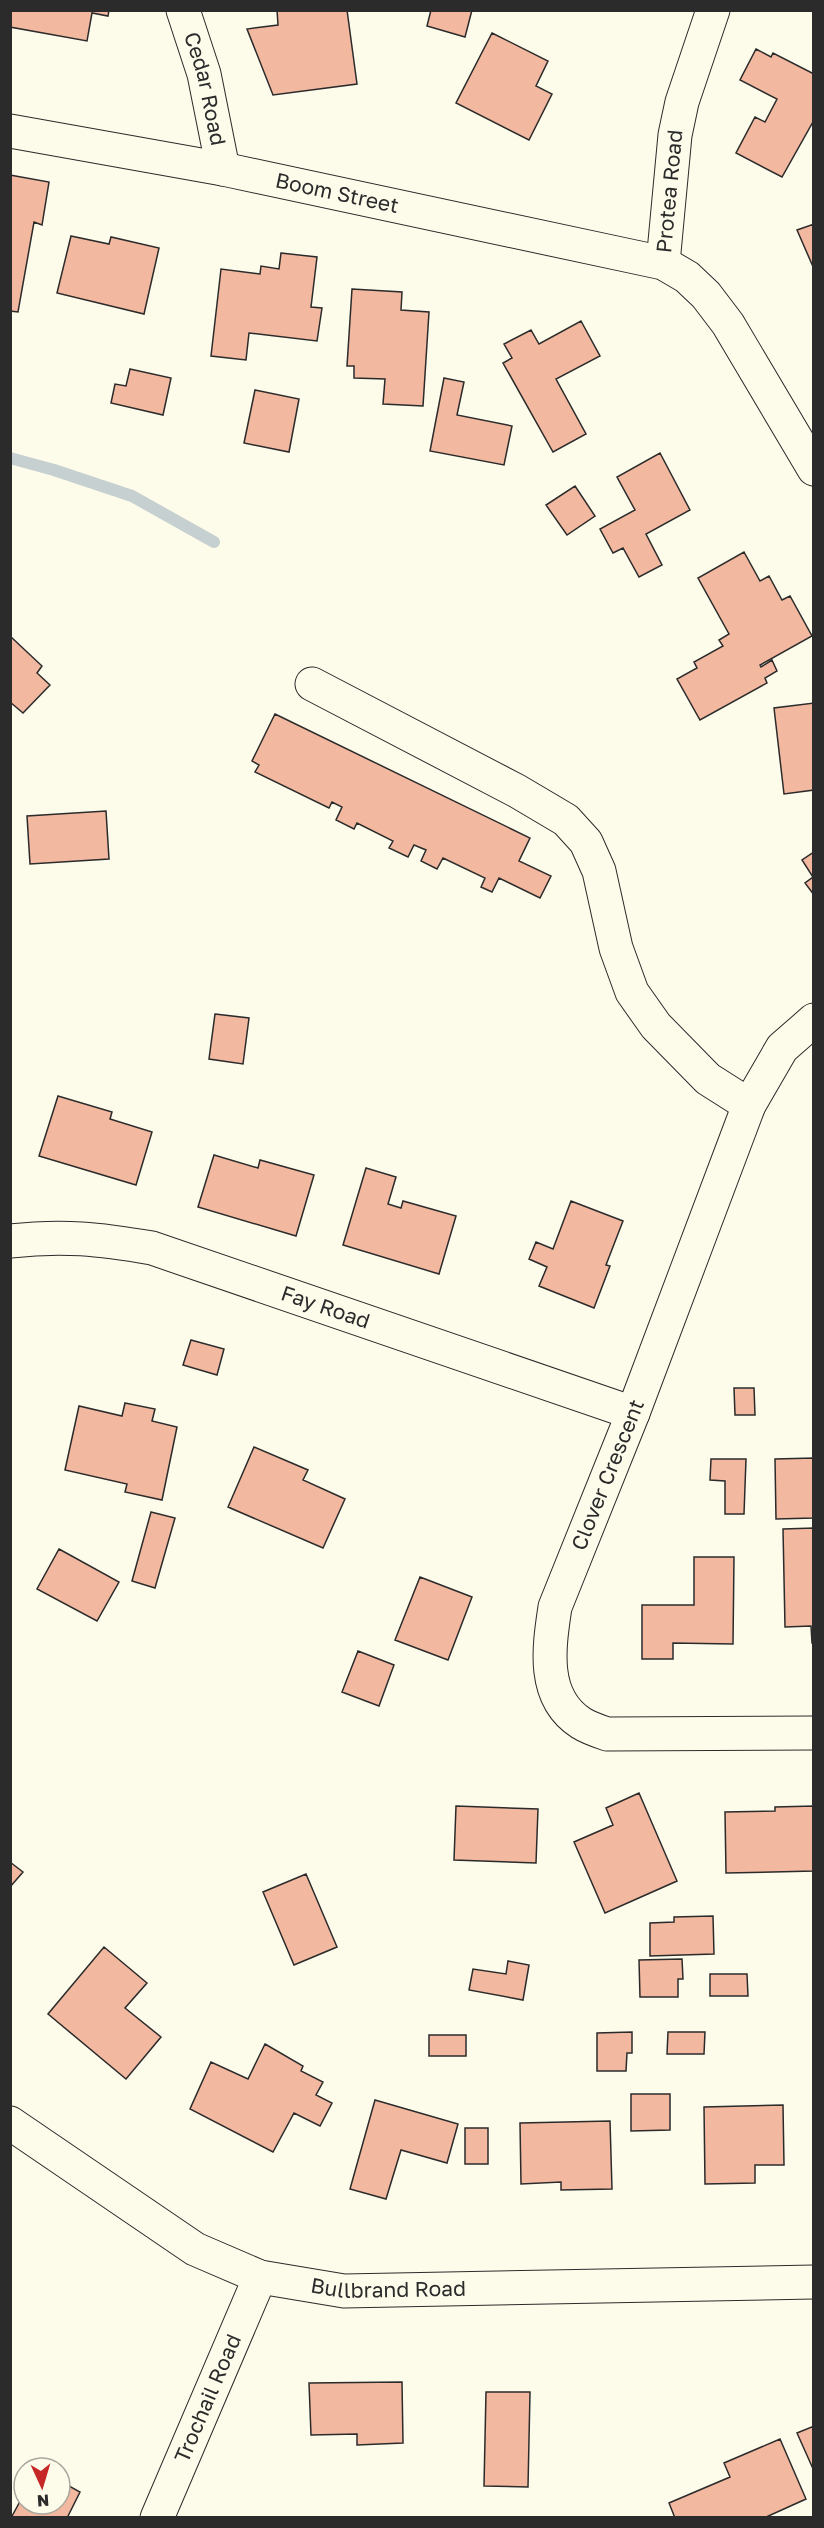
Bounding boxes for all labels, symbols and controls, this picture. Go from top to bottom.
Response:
street label: Cedar Road [179,28,232,148]
street label: Protea Road [650,128,687,254]
street label: Boom Street [273,167,401,218]
street label: Fay Road [278,1279,373,1334]
street label: Clover Crescent [565,1395,649,1554]
street label: Bullbrand Road [309,2272,466,2303]
street label: Trochail Road [168,2330,246,2466]
north arrow [12,2456,72,2516]
text: N [36,2491,50,2511]

